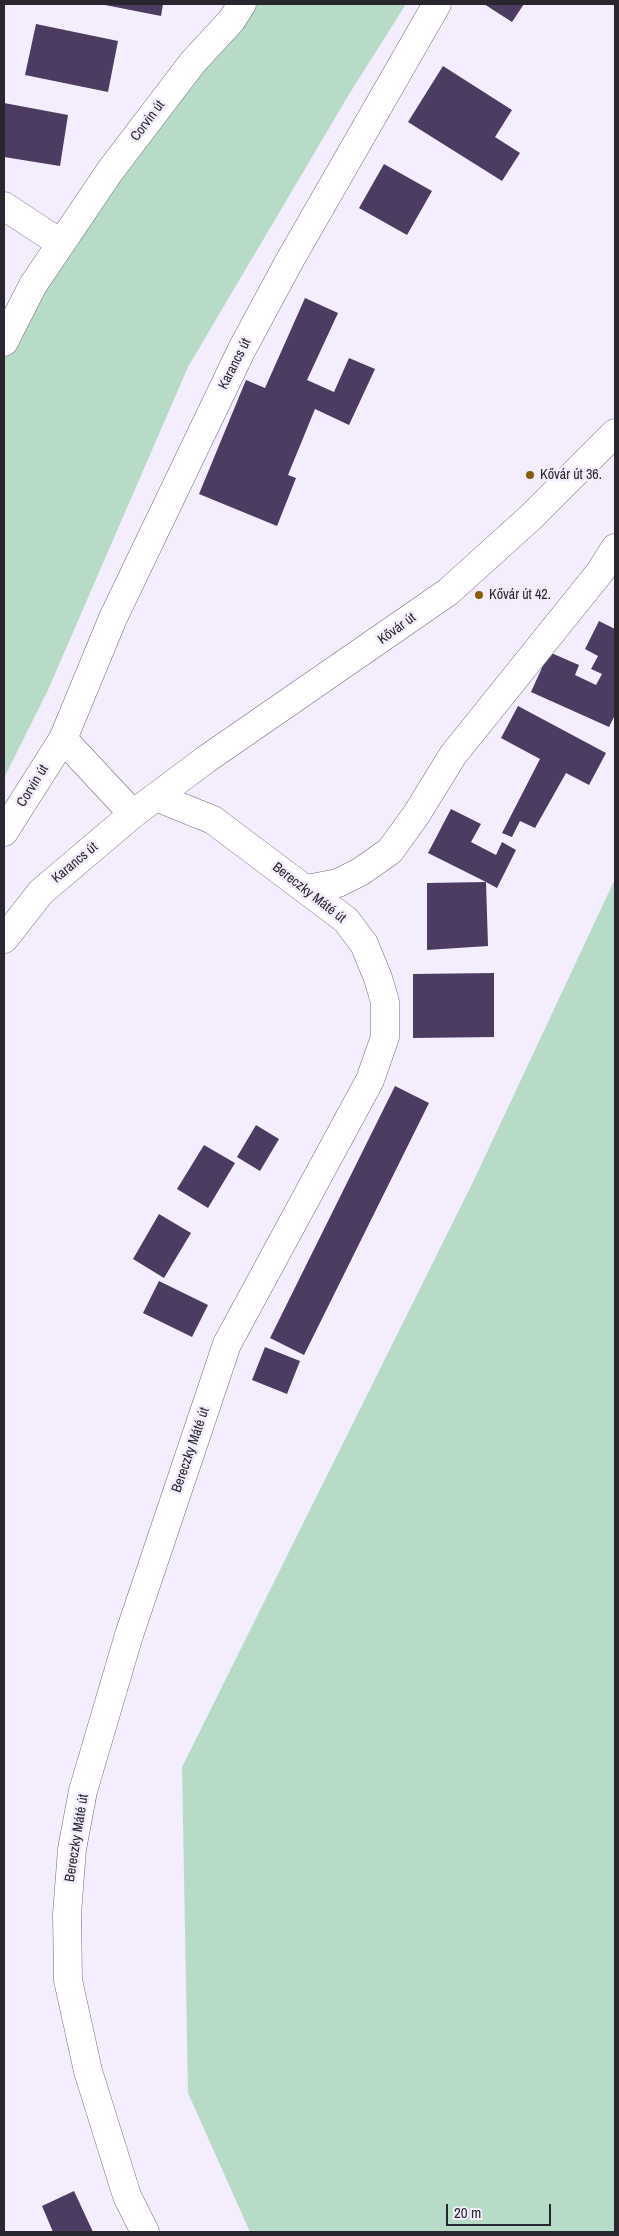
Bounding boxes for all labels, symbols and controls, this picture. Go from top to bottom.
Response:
street label: Corvin út [127,97,169,145]
street label: Karancs út [215,336,255,392]
place label: Kővár út 36. [540,467,602,483]
marker: Kővár út 36. [524,469,536,481]
place label: Kővár út 42. [489,587,551,603]
marker: Kővár út 42. [473,589,485,601]
street label: Kővár út [375,610,419,648]
street label: Corvin út [14,762,52,810]
street label: Karancs út [49,839,101,887]
street label: Bereczky Máté út [269,859,349,927]
street label: Bereczky Máté út [169,1405,213,1495]
street label: Bereczky Máté út [62,1793,92,1883]
scale bar [449,2194,554,2226]
text: 20 m [454,2202,481,2223]

